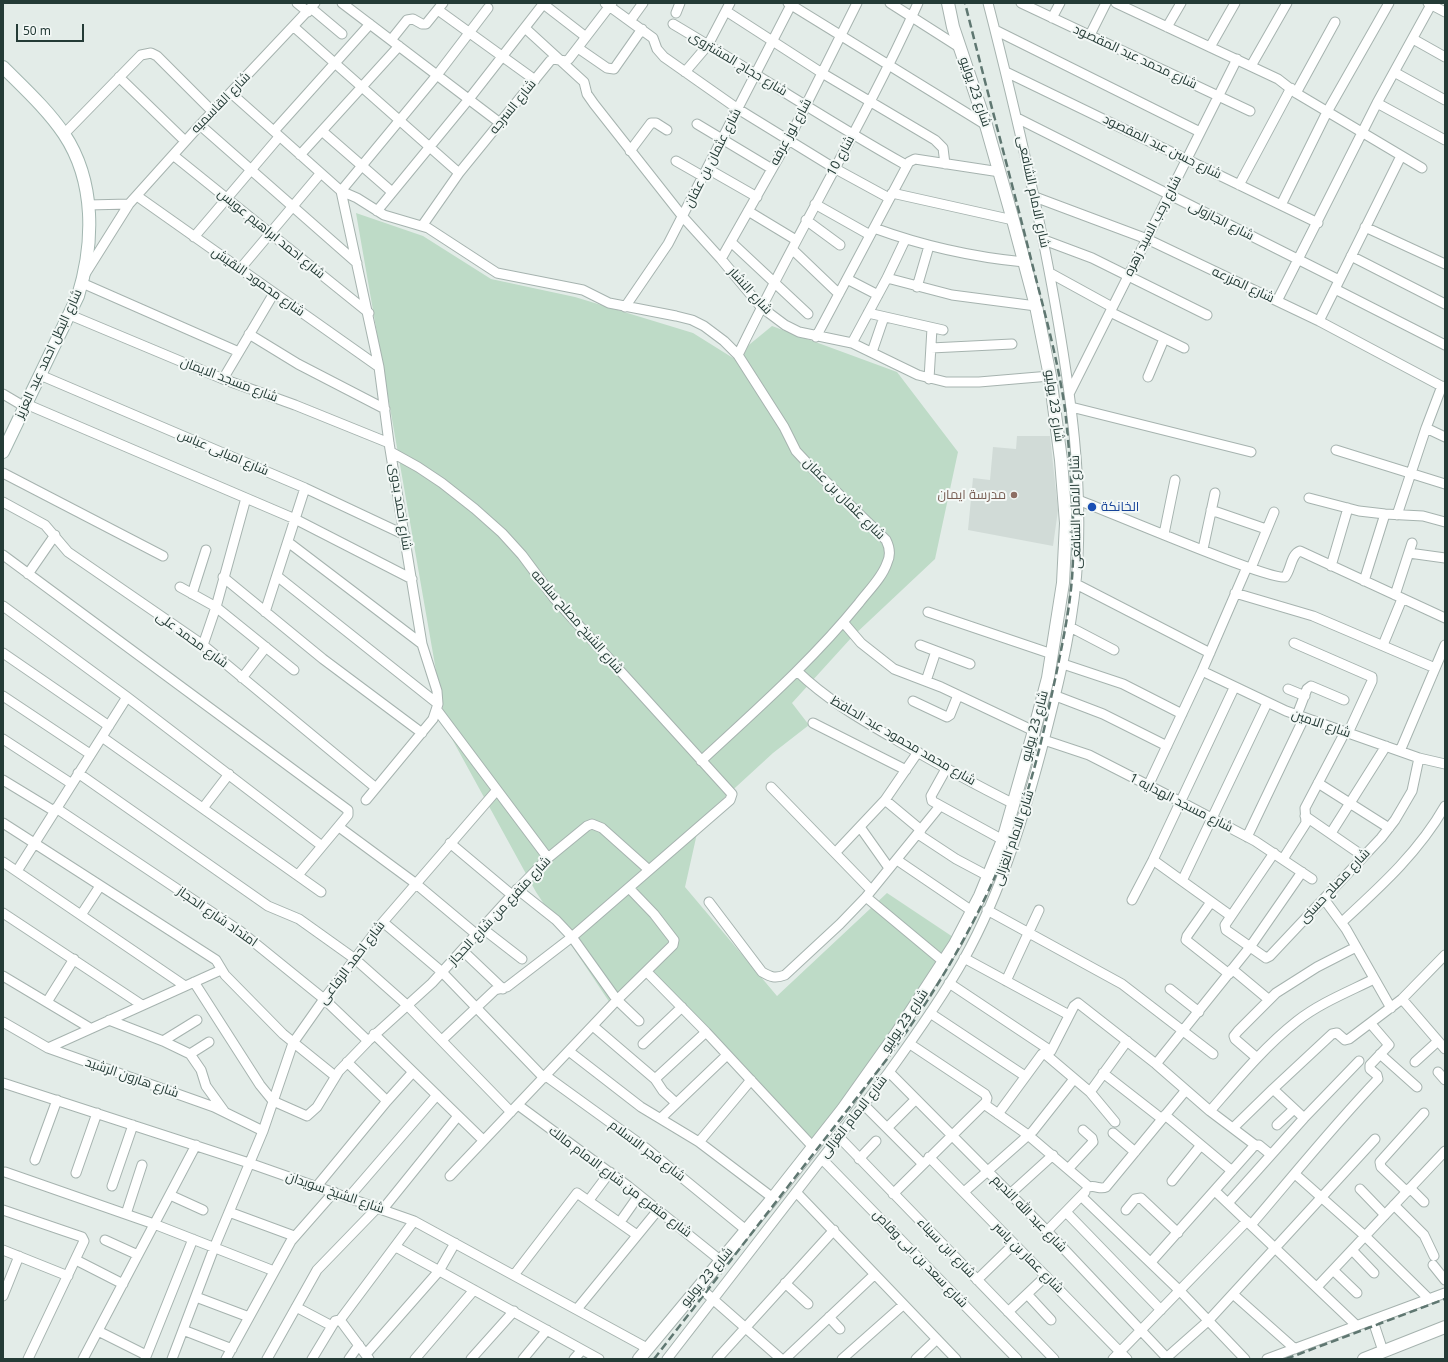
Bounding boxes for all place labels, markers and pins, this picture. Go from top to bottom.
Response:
place label: مدرسة ايمان [937,487,1006,503]
marker: مدرسة ايمان [1009,490,1019,500]
place label: الخانكة [1101,499,1139,515]
marker: الخانكة [1086,501,1098,513]

